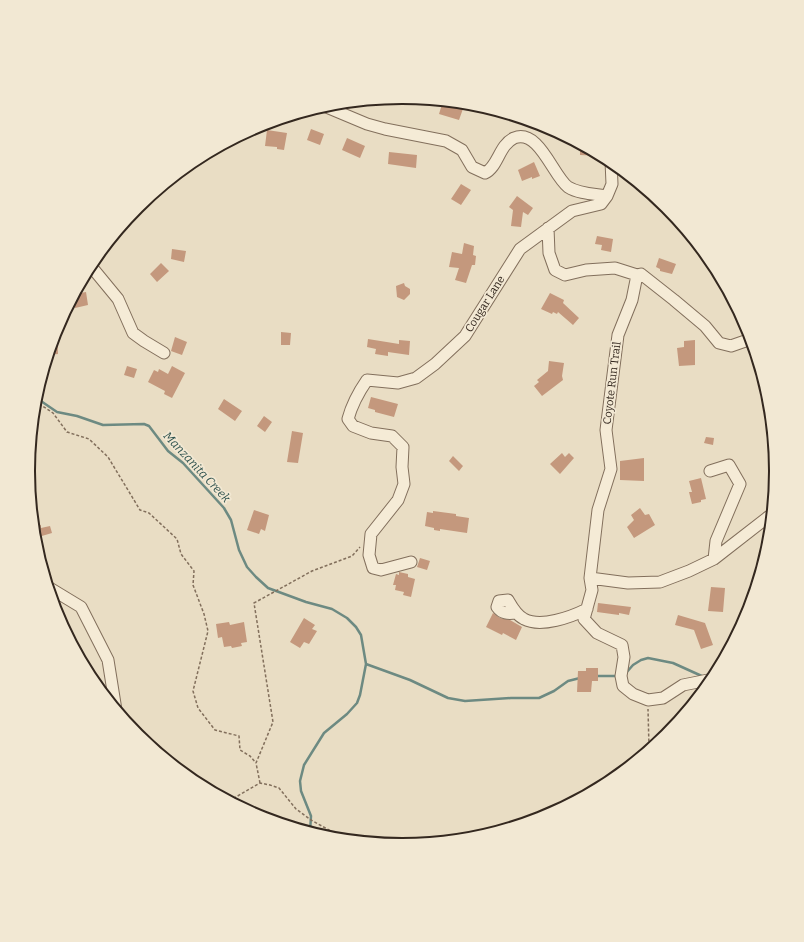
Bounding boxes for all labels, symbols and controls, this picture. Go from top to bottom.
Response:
street label: Cougar Lane [463,273,507,335]
street label: Coyote Run Trail [600,341,624,425]
water label: Manzanita Creek [161,429,234,506]

